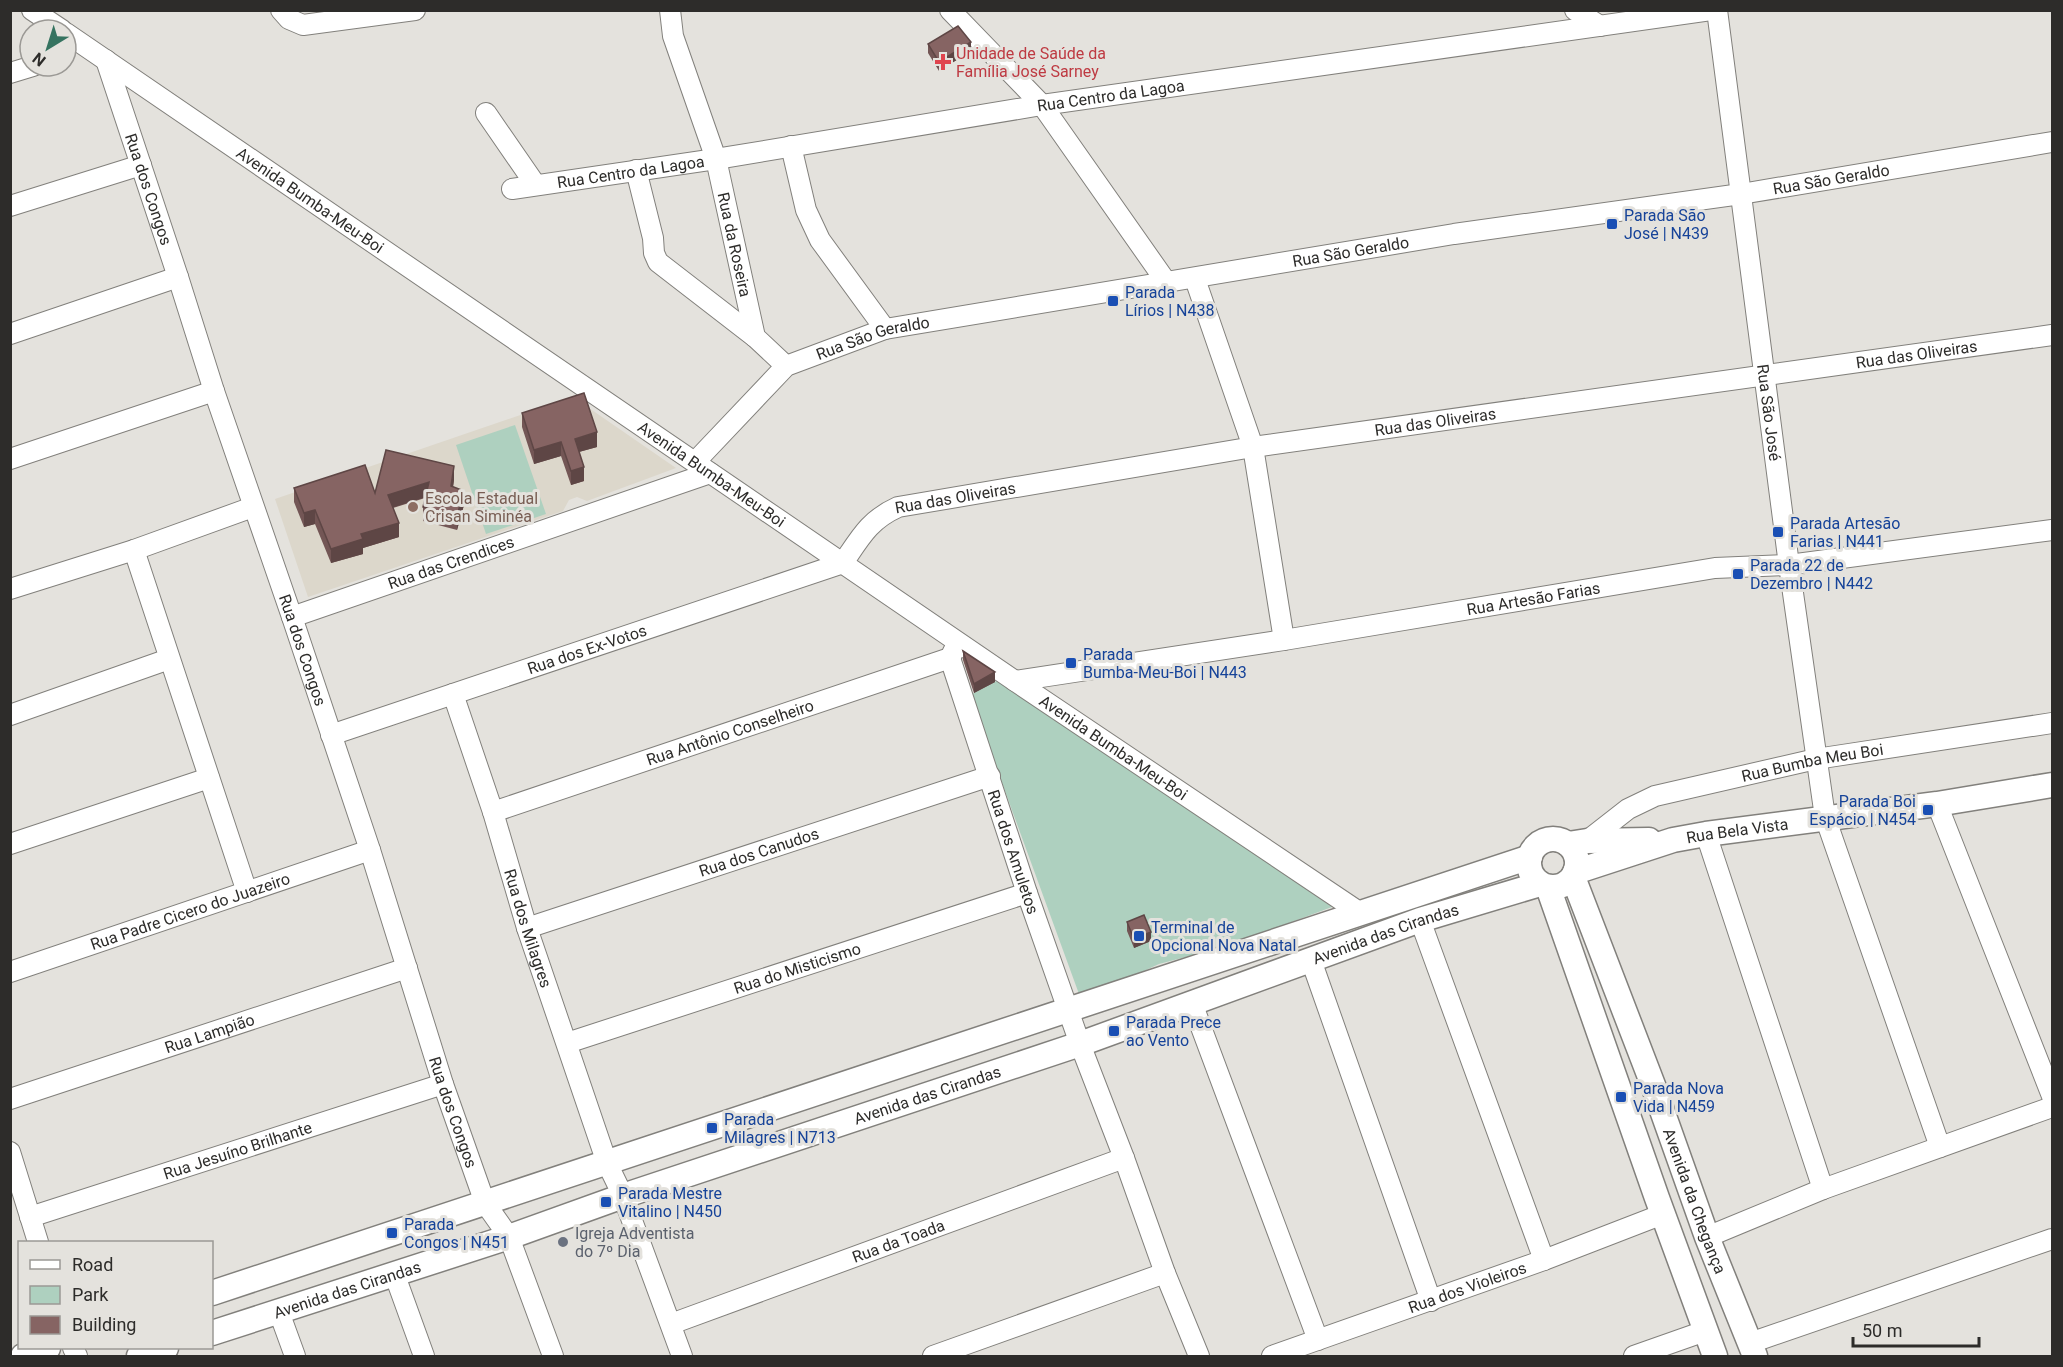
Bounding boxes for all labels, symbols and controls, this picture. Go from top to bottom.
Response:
north arrow [18,18,78,78]
place label: Unidade de Saúde da Família José Sarney [956,44,1106,81]
text: N [29,48,49,70]
marker: Unidade de Saúde da Família José Sarney [934,53,952,71]
street label: Rua Centro da Lagoa [1036,75,1186,115]
street label: Rua dos Congos [121,131,176,247]
street label: Avenida Bumba-Meu-Boi [233,143,388,257]
street label: Rua Centro da Lagoa [556,151,706,192]
street label: Rua São Geraldo [1771,160,1891,198]
street label: Rua da Roseira [714,190,755,299]
place label: Parada São José | N439 [1624,206,1709,243]
marker: Parada São José | N439 [1605,217,1619,231]
street label: Rua São Geraldo [1291,232,1410,270]
place label: Parada Lírios | N438 [1125,283,1215,320]
marker: Parada Lírios | N438 [1106,294,1120,308]
street label: Rua São Geraldo [813,312,931,363]
street label: Rua das Oliveiras [1855,336,1978,372]
street label: Rua São José [1754,363,1785,462]
street label: Rua das Oliveiras [1373,404,1497,439]
street label: Avenida Bumba-Meu-Boi [634,417,789,531]
street label: Rua das Oliveiras [893,478,1017,517]
place label: Escola Estadual Crisan Siminéa [425,489,538,526]
marker: Escola Estadual Crisan Siminéa [406,500,420,514]
place label: Parada Artesão Farias | N441 [1790,514,1900,551]
marker: Parada Artesão Farias | N441 [1771,525,1785,539]
street label: Rua das Crendices [385,532,517,593]
place label: Parada 22 de Dezembro | N442 [1750,556,1873,593]
marker: Parada 22 de Dezembro | N442 [1731,567,1745,581]
street label: Rua Artesão Farias [1465,578,1602,619]
street label: Rua dos Congos [275,592,331,708]
street label: Rua dos Ex-Votos [525,620,649,678]
place label: Parada Bumba-Meu-Boi | N443 [1083,645,1247,682]
marker: Parada Bumba-Meu-Boi | N443 [1064,656,1078,670]
street label: Avenida Bumba-Meu-Boi [1036,691,1191,804]
street label: Rua Antônio Conselheiro [644,695,816,769]
street label: Rua Bumba Meu Boi [1740,739,1885,785]
street label: Rua dos Amuletos [984,787,1043,917]
place label: Parada Boi Espácio | N454 [1809,792,1916,829]
marker: Parada Boi Espácio | N454 [1921,803,1935,817]
street label: Rua Bela Vista [1685,814,1789,847]
street label: Rua dos Canudos [696,823,821,880]
street label: Rua dos Milagres [501,867,556,990]
street label: Rua Padre Cicero do Juazeiro [88,868,292,954]
street label: Avenida das Cirandas [1310,899,1461,968]
place label: Terminal de Opcional Nova Natal [1151,918,1296,955]
marker: Terminal de Opcional Nova Natal [1132,929,1146,943]
street label: Rua do Misticismo [731,938,863,998]
street label: Rua Lampião [162,1010,257,1057]
place label: Parada Prece ao Vento [1126,1013,1221,1050]
marker: Parada Prece ao Vento [1107,1024,1121,1038]
street label: Rua dos Congos [425,1054,481,1170]
street label: Avenida das Cirandas [851,1062,1003,1128]
place label: Parada Nova Vida | N459 [1633,1079,1724,1116]
marker: Parada Nova Vida | N459 [1614,1090,1628,1104]
place label: Parada Milagres | N713 [724,1110,836,1147]
street label: Rua Jesuíno Brilhante [161,1117,314,1183]
marker: Parada Milagres | N713 [705,1121,719,1135]
street label: Avenida da Chegança [1660,1125,1730,1276]
place label: Parada Mestre Vitalino | N450 [618,1184,722,1221]
marker: Parada Mestre Vitalino | N450 [599,1195,613,1209]
place label: Parada Congos | N451 [404,1215,509,1252]
street label: Rua da Toada [849,1215,947,1266]
place label: Igreja Adventista do 7º Dia [575,1224,694,1261]
marker: Parada Congos | N451 [385,1226,399,1240]
marker: Igreja Adventista do 7º Dia [556,1235,570,1249]
legend [18,1241,213,1349]
text: Road [72,1254,113,1275]
street label: Avenida das Cirandas [271,1257,423,1322]
street label: Rua dos Violeiros [1406,1258,1529,1317]
text: Park [72,1284,109,1305]
scale bar [1853,1310,1979,1348]
text: Building [72,1314,136,1335]
text: 50 m [1862,1320,1902,1341]

